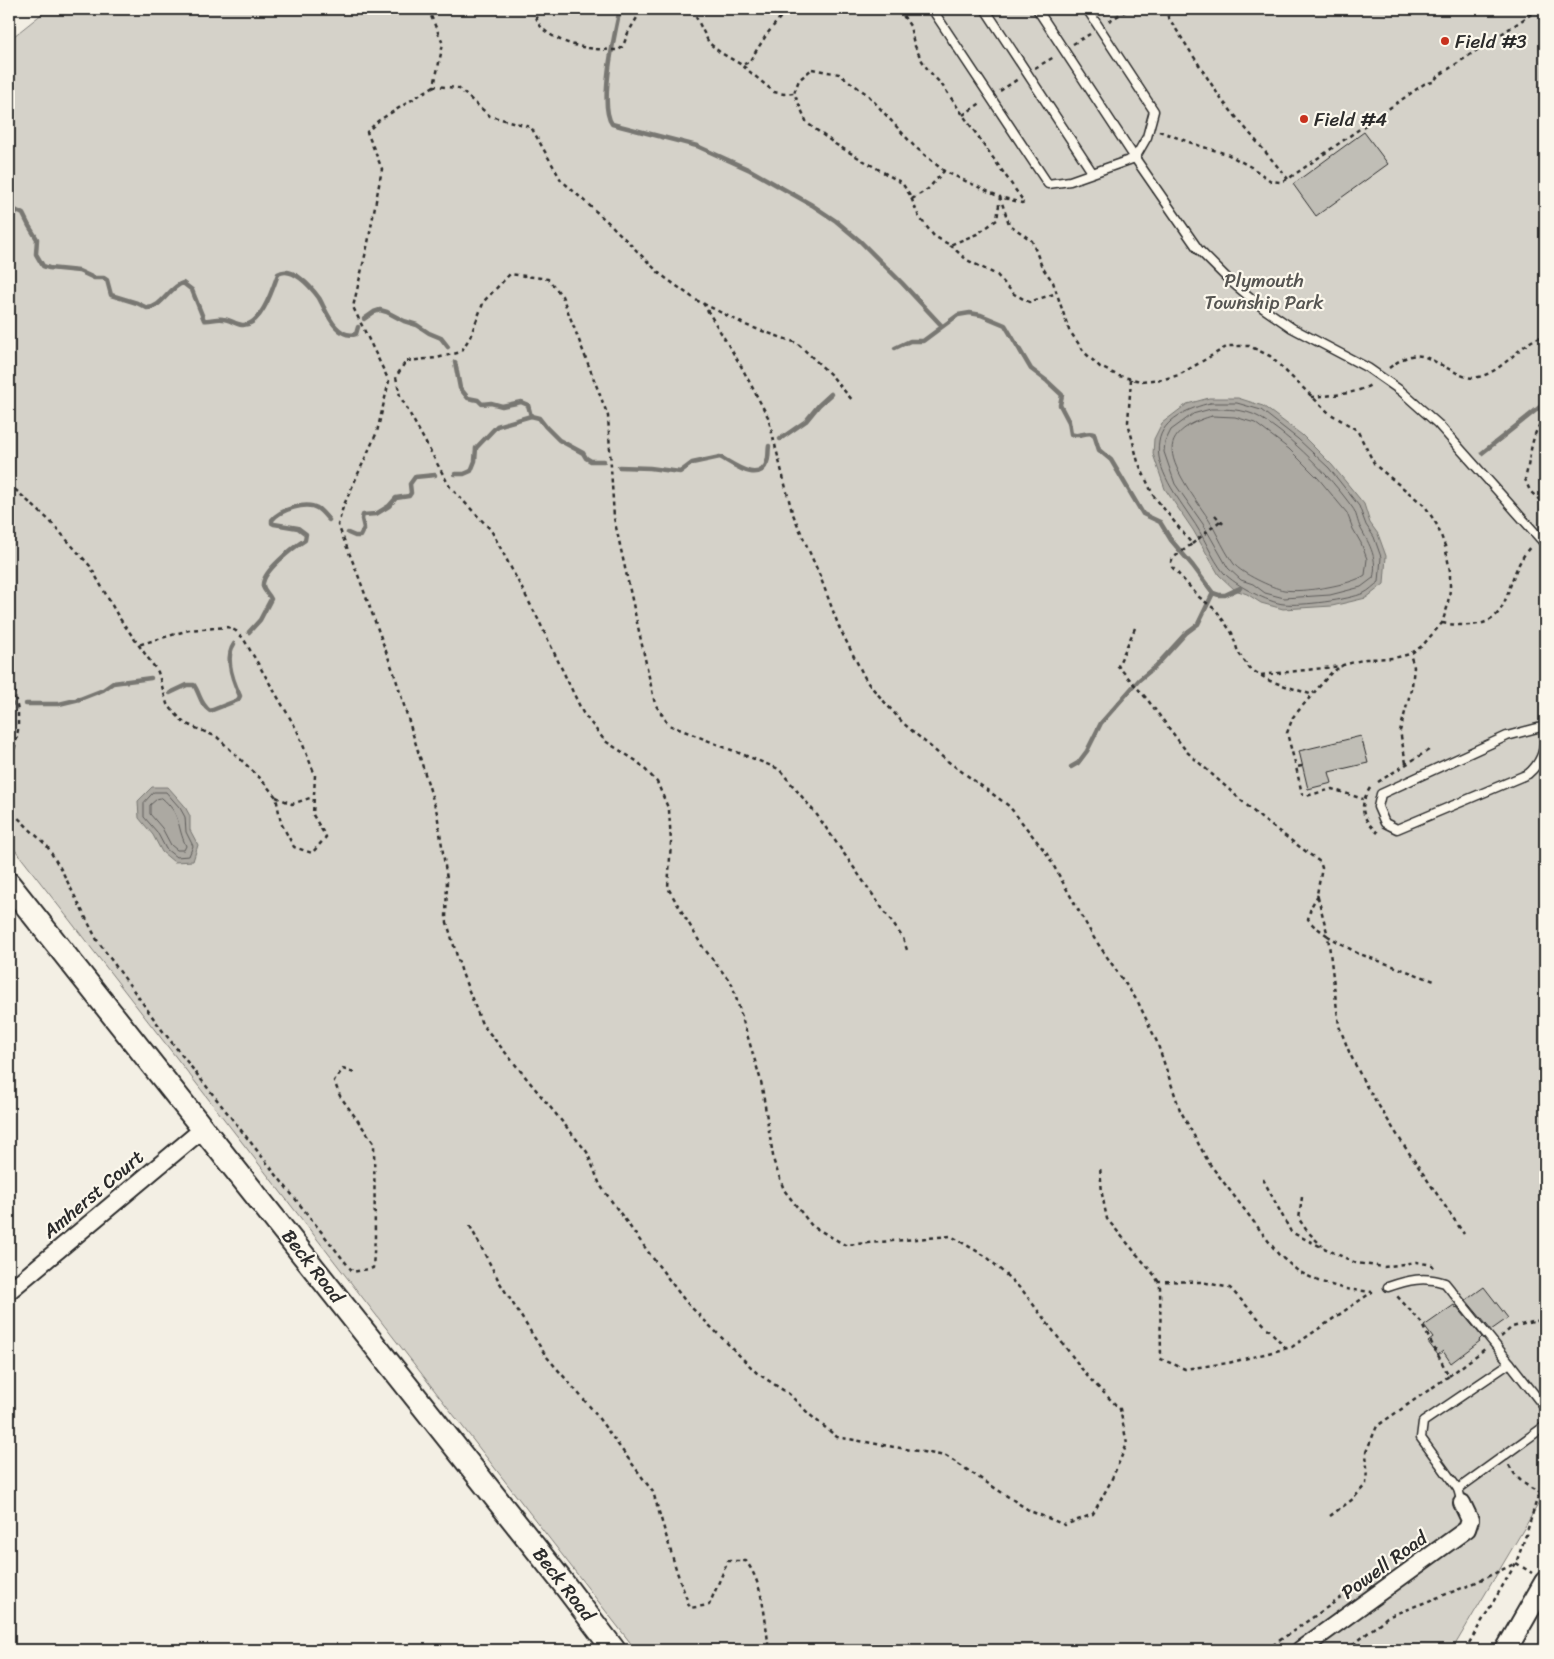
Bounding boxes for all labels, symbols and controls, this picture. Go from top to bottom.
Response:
place label: Field #3 [1455,25,1527,58]
marker: Field #3 [1439,35,1451,47]
place label: Field #4 [1314,103,1387,136]
marker: Field #4 [1298,113,1310,125]
park label: Plymouth Township Park [1205,264,1324,319]
street label: Amherst Court [34,1141,151,1247]
street label: Beck Road [273,1222,354,1312]
street label: Powell Road [1334,1521,1436,1608]
street label: Beck Road [524,1540,605,1630]

